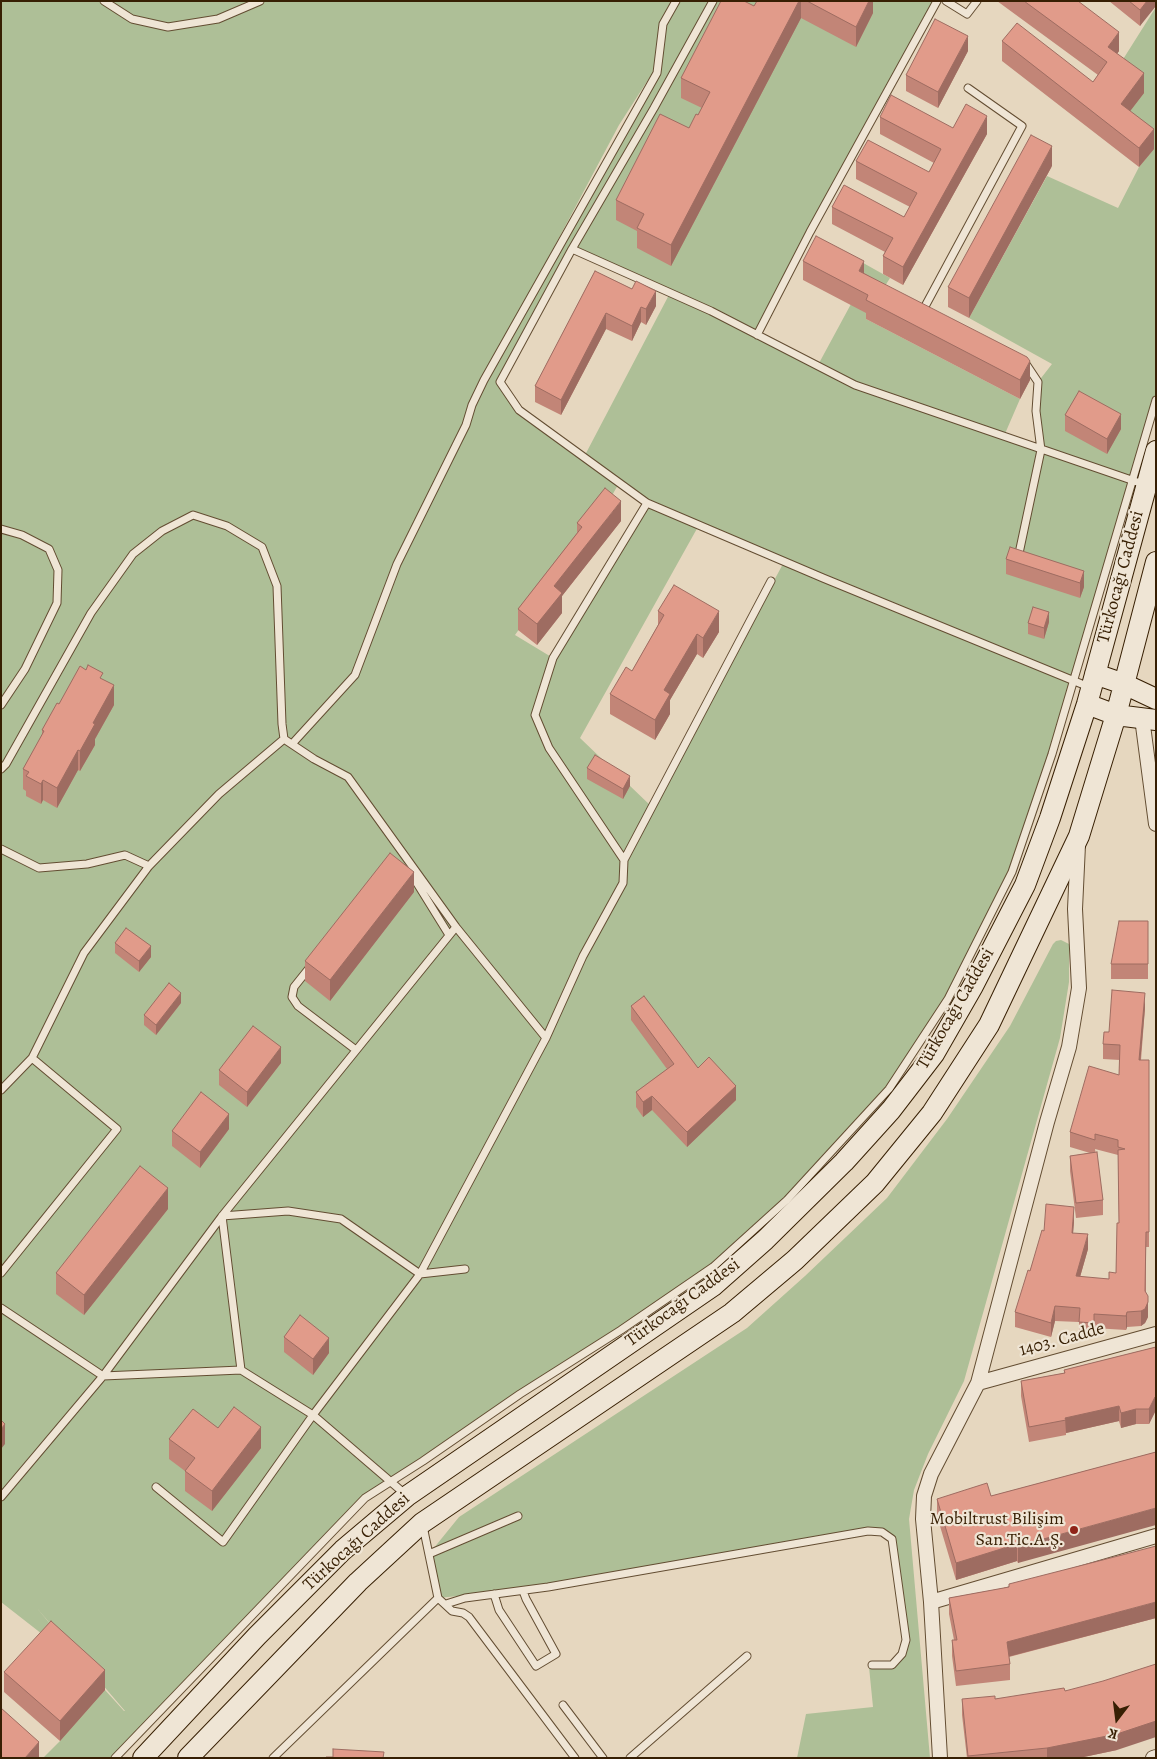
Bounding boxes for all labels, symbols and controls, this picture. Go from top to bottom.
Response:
street label: Türkocağı Caddesi [1093,508,1149,646]
street label: Türkocağı Caddesi [913,945,999,1073]
street label: Türkocağı Caddesi [622,1254,744,1352]
street label: 1403. Cadde [1017,1318,1107,1362]
street label: Türkocağı Caddesi [299,1488,415,1596]
place label: Mobiltrust Bilişim San.Tic.A.Ş. [930,1509,1064,1552]
marker: Mobiltrust Bilişim San.Tic.A.Ş. [1068,1524,1080,1536]
north arrow [1092,1694,1142,1744]
text: K [1106,1724,1120,1744]

